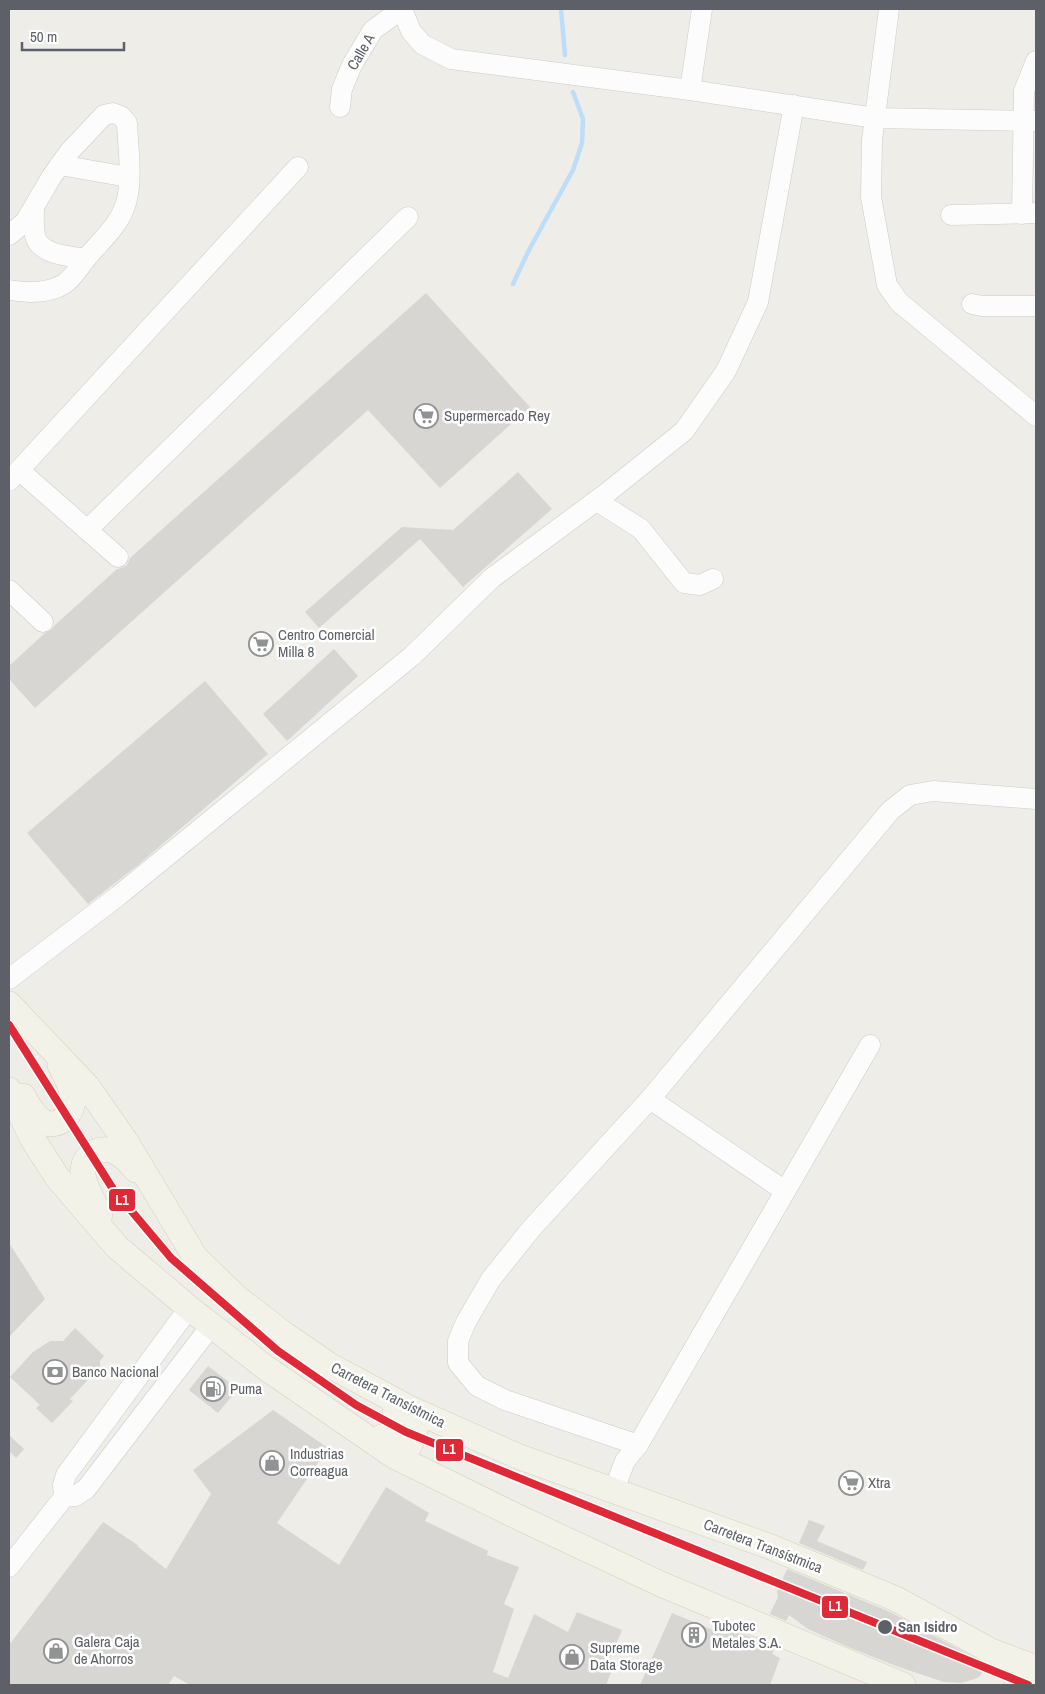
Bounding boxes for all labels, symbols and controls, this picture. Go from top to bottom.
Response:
scale bar [22,20,125,52]
text: 50 m [30,26,57,47]
street label: Calle A [342,29,380,74]
supermarket icon: Supermercado Rey [413,403,439,429]
place label: Supermercado Rey [444,405,551,426]
place label: Centro Comercial Milla 8 [278,624,374,662]
supermarket icon: Centro Comercial Milla 8 [248,631,274,657]
line badge: L1 [108,1188,136,1212]
text: L1 [115,1191,129,1209]
street label: Carretera Transístmica [327,1357,449,1433]
bank icon: Banco Nacional [42,1359,68,1385]
place label: Banco Nacional [72,1361,159,1382]
fuel station icon: Puma [200,1376,226,1402]
place label: Puma [230,1378,262,1399]
line badge: L1 [435,1438,464,1462]
text: L1 [442,1440,456,1458]
place label: Industrias Correagua [290,1443,348,1481]
shop icon: Industrias Correagua [259,1450,285,1476]
supermarket icon: Xtra [838,1470,864,1496]
place label: Xtra [868,1472,891,1493]
street label: Carretera Transístmica [701,1513,826,1578]
line badge: L1 [821,1595,849,1619]
text: L1 [828,1597,842,1615]
place label: Tubotec Metales S.A. [712,1615,782,1653]
place label: San Isidro [898,1616,957,1637]
marker: San Isidro [876,1618,894,1636]
building icon: Tubotec Metales S.A. [681,1622,707,1648]
place label: Galera Caja de Ahorros [74,1631,140,1669]
place label: Supreme Data Storage [590,1637,663,1675]
shop icon: Galera Caja de Ahorros [43,1638,69,1664]
shop icon: Supreme Data Storage [559,1644,585,1670]

